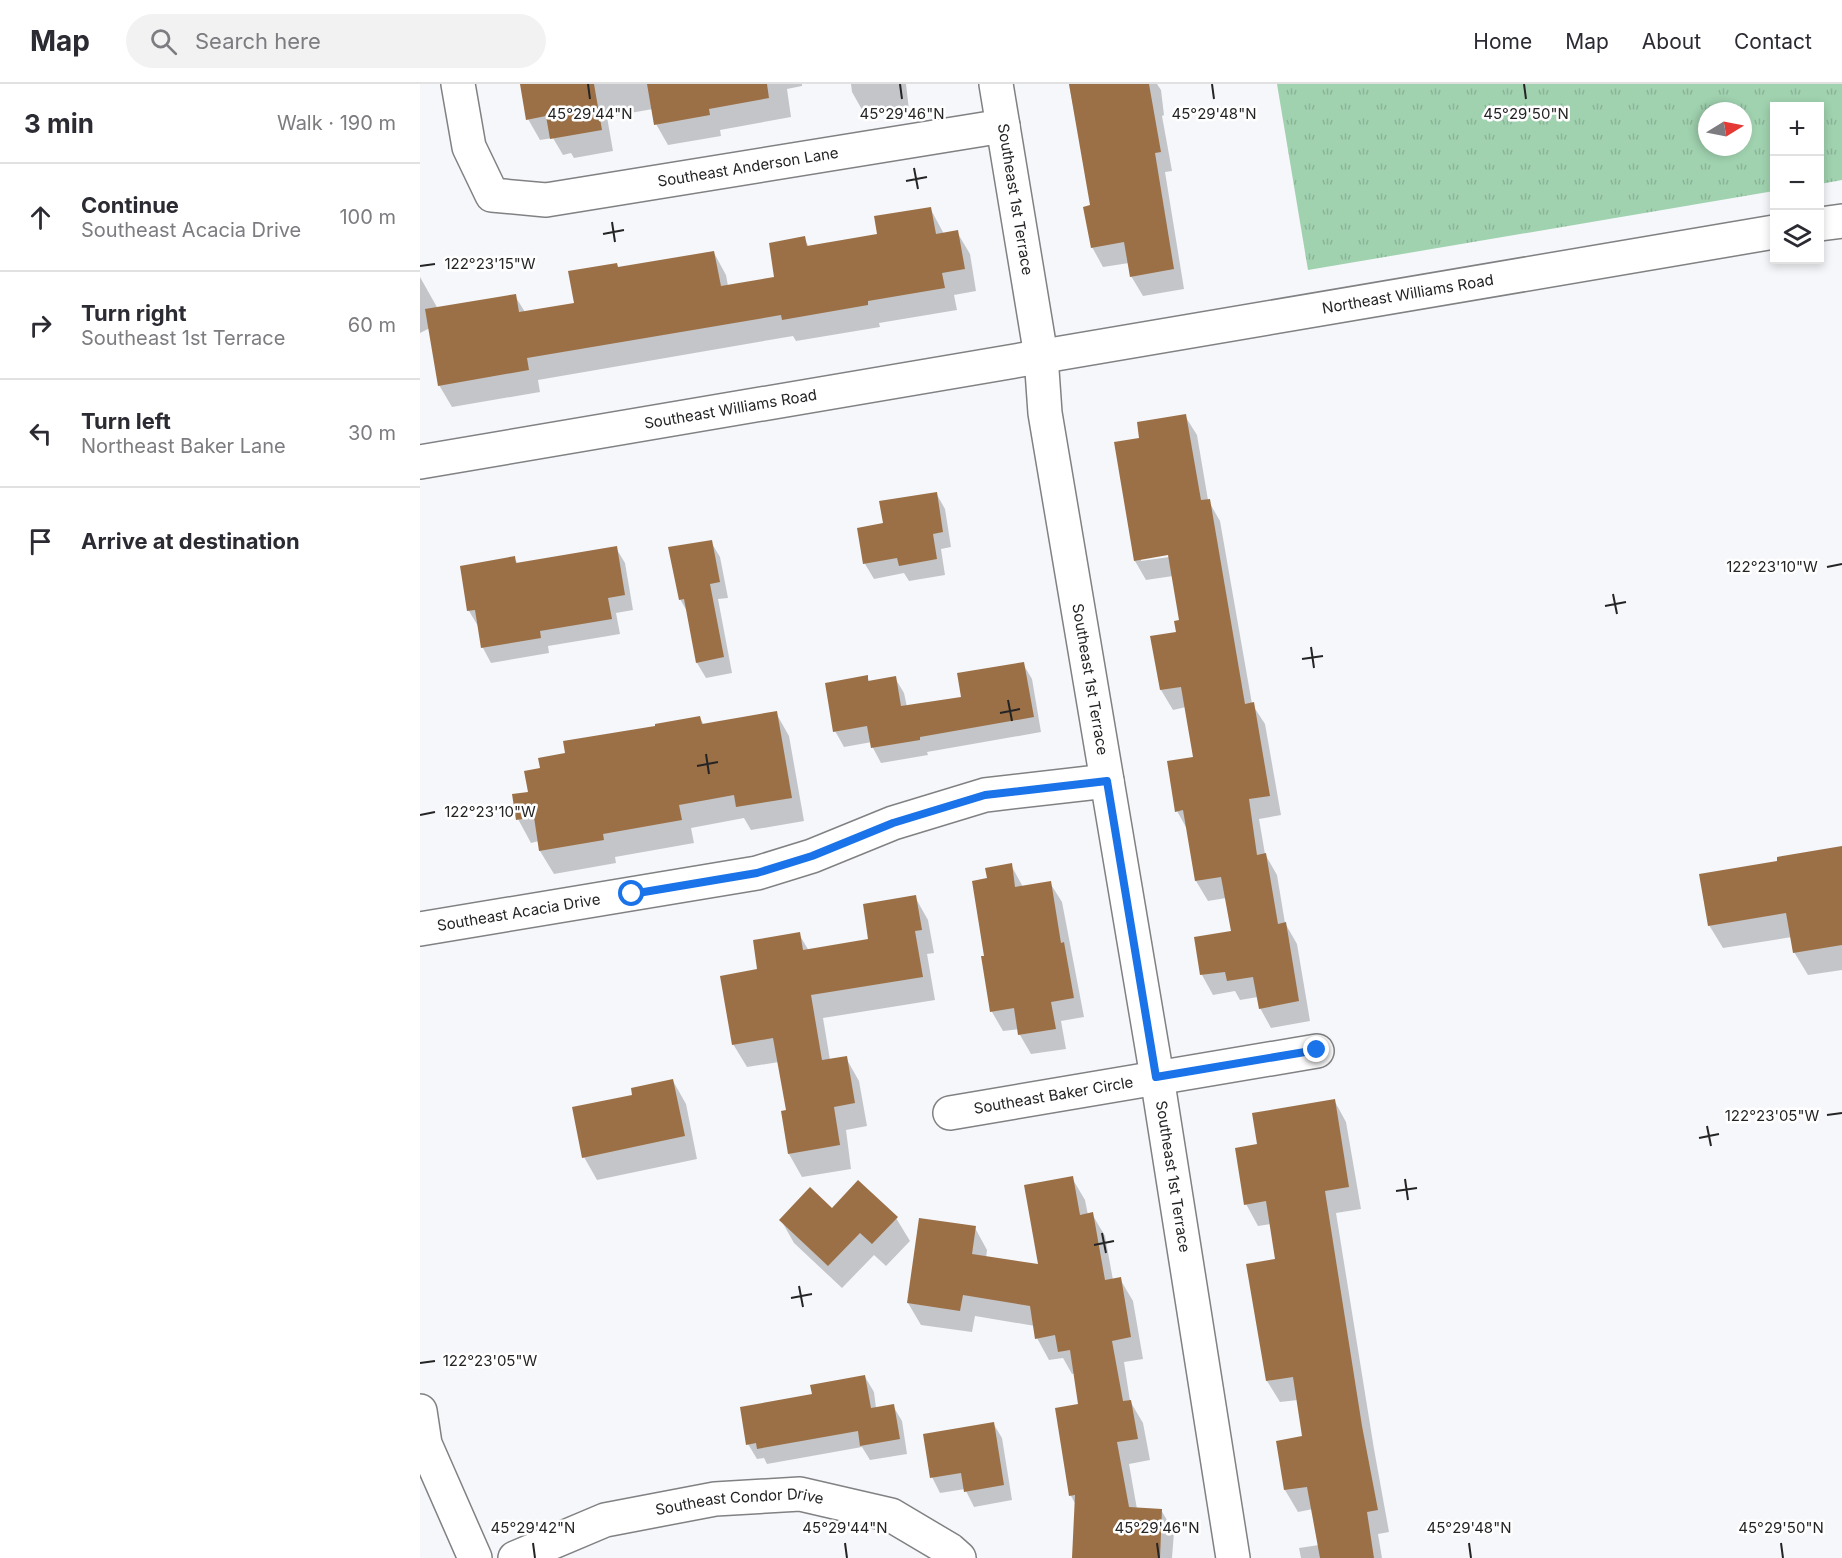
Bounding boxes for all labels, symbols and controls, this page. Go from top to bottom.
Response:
search box [126,14,546,68]
text: Map [30,24,90,58]
icon: search [147,25,180,58]
text: Search here [195,28,321,54]
text: Home [1473,29,1532,54]
text: Map [1565,29,1609,54]
text: About [1642,29,1701,54]
text: Contact [1734,29,1812,54]
north arrow [1698,102,1752,156]
map controls [1770,102,1824,264]
button: + [1770,102,1824,156]
text: 45°29'44"N [547,104,633,123]
text: 45°29'46"N [860,104,944,123]
text: 45°29'48"N [1172,104,1256,123]
text: 45°29'50"N [1483,104,1569,123]
text: 3 min [24,108,94,139]
text: Walk · 190 m [277,111,396,135]
street label: Southeast 1st Terrace [994,122,1037,277]
street label: Southeast Anderson Lane [656,143,840,191]
button: − [1770,156,1824,210]
text: Continue [81,192,179,218]
icon: ahead [24,201,57,234]
text: 100 m [339,205,396,229]
button: layers [1770,210,1824,264]
text: Southeast Acacia Drive [81,218,301,242]
text: 122°23'15"W [444,254,536,273]
street label: Northeast Williams Road [1321,270,1495,318]
text: Turn right [81,300,187,326]
icon: right [24,309,57,342]
text: 60 m [348,313,396,337]
text: Southeast 1st Terrace [81,326,285,350]
street label: Southeast Williams Road [643,385,818,433]
text: Turn left [81,408,171,434]
icon: left [24,417,57,450]
text: 30 m [348,421,396,445]
text: Northeast Baker Lane [81,434,286,458]
icon: arrive [24,525,57,558]
text: Arrive at destination [81,528,300,554]
text: 122°23'10"W [1726,557,1818,576]
street label: Southeast 1st Terrace [1068,602,1113,757]
text: 122°23'10"W [444,802,536,821]
route start [618,880,644,906]
street label: Southeast Acacia Drive [435,889,602,935]
route end [1303,1036,1329,1062]
street label: Southeast Baker Circle [972,1072,1135,1118]
street label: Southeast 1st Terrace [1152,1099,1195,1254]
text: 122°23'05"W [1725,1106,1819,1125]
text: 122°23'05"W [443,1351,537,1370]
street label: Southeast Condor Drive [654,1484,826,1519]
text: 45°29'42"N [491,1518,575,1537]
text: 45°29'44"N [802,1518,888,1537]
text: 45°29'46"N [1115,1518,1199,1537]
text: 45°29'48"N [1427,1518,1511,1537]
text: 45°29'50"N [1738,1518,1824,1537]

